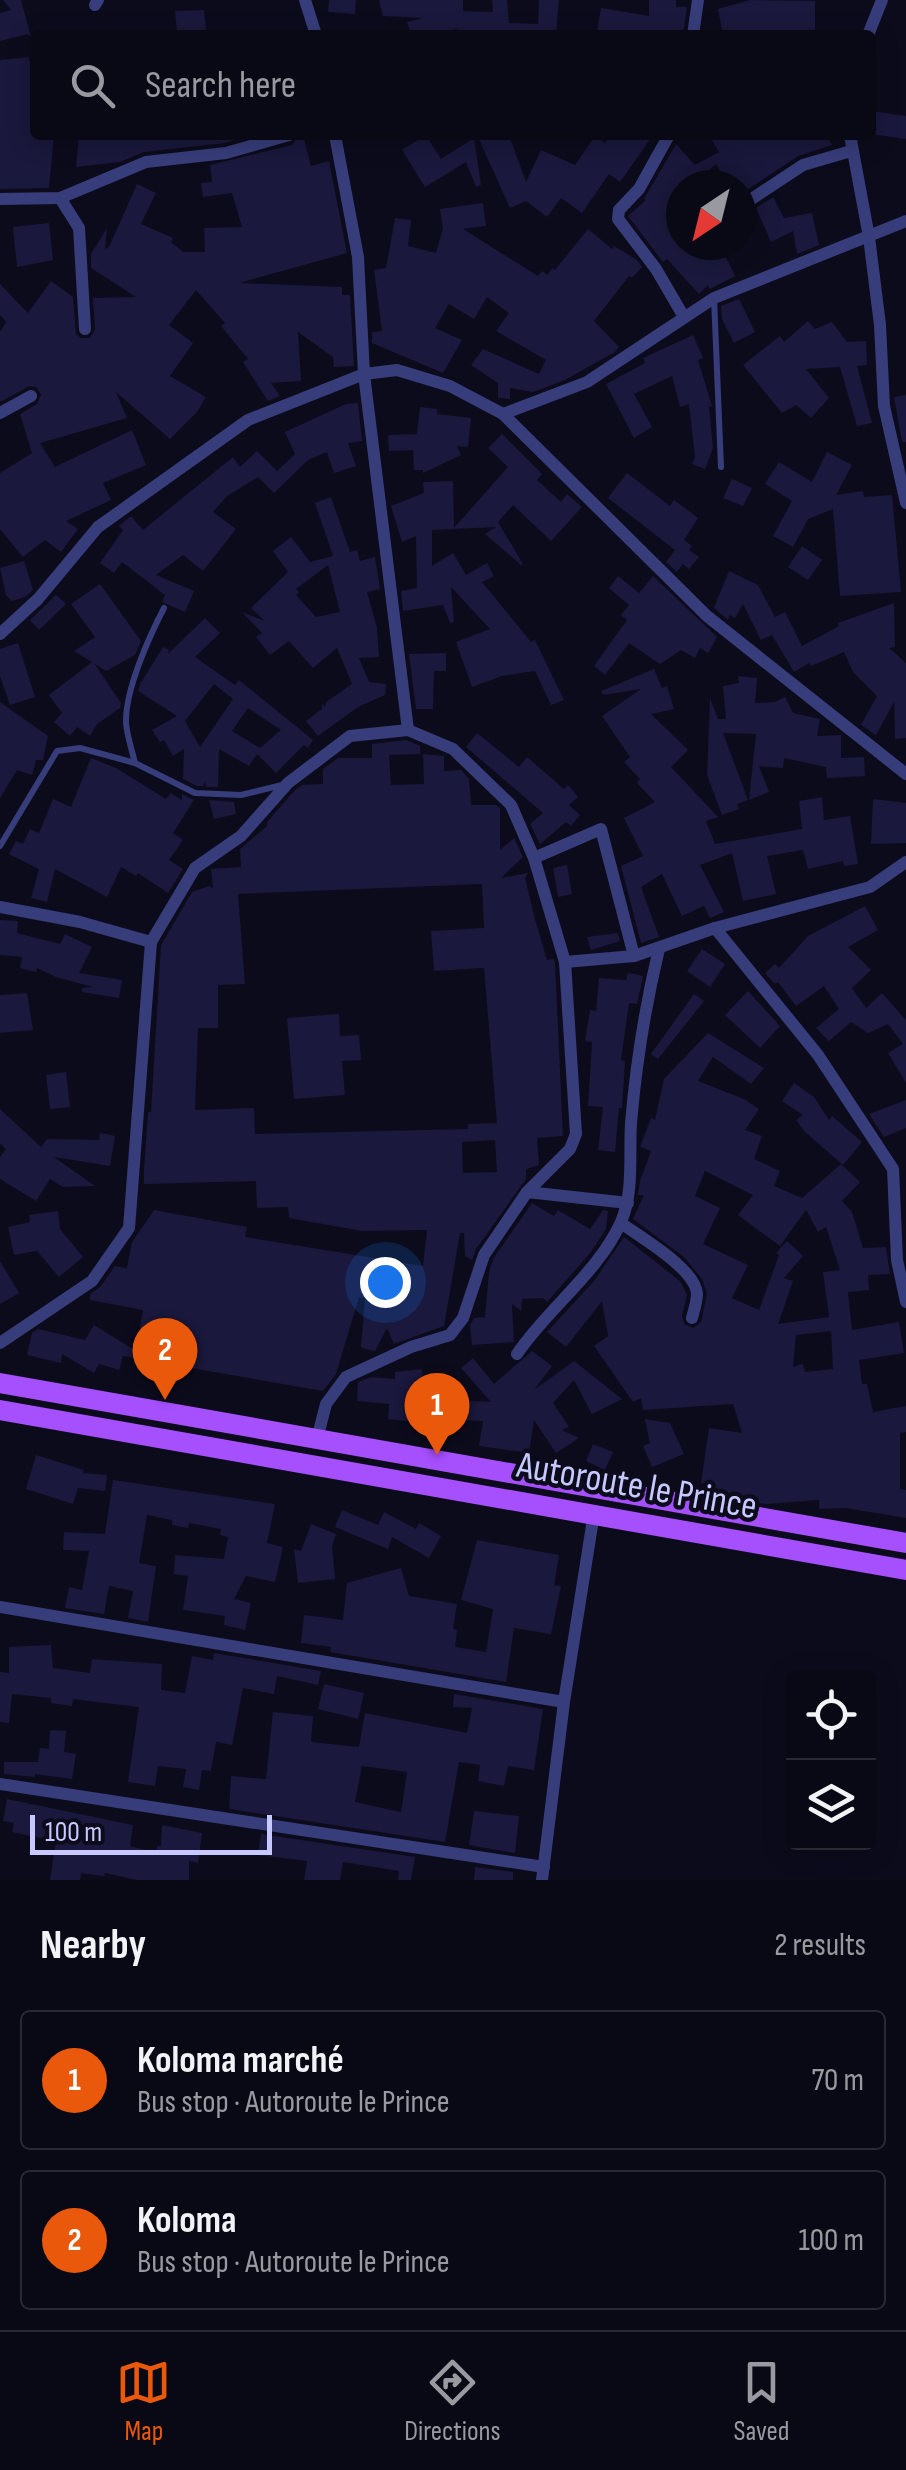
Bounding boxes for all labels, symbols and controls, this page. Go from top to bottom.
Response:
search box [30,30,876,140]
icon: search [65,58,120,113]
text: Search here [145,63,296,108]
north arrow [666,170,756,260]
your location [360,1257,411,1308]
pin: 2 [132,1318,198,1400]
pin: 1 [404,1372,470,1455]
street label: Autoroute le Prince [513,1443,760,1529]
map controls [786,1670,876,1850]
button: locate [786,1670,876,1760]
button: layers [786,1760,876,1850]
scale bar [30,1810,272,1854]
text: 100 m [45,1816,102,1849]
text: Nearby [40,1920,146,1971]
text: 2 results [774,1926,866,1965]
text: Koloma marché [137,2038,344,2083]
text: 1 [68,2061,81,2100]
text: 70 m [811,2061,864,2100]
text: Bus stop · Autoroute le Prince [137,2083,450,2122]
text: Koloma [137,2198,237,2243]
text: 2 [67,2221,82,2260]
text: 100 m [799,2221,864,2260]
text: Bus stop · Autoroute le Prince [137,2243,450,2282]
tab: Map [116,2355,171,2448]
tab: Directions [404,2355,501,2448]
tab: Saved [733,2355,790,2448]

